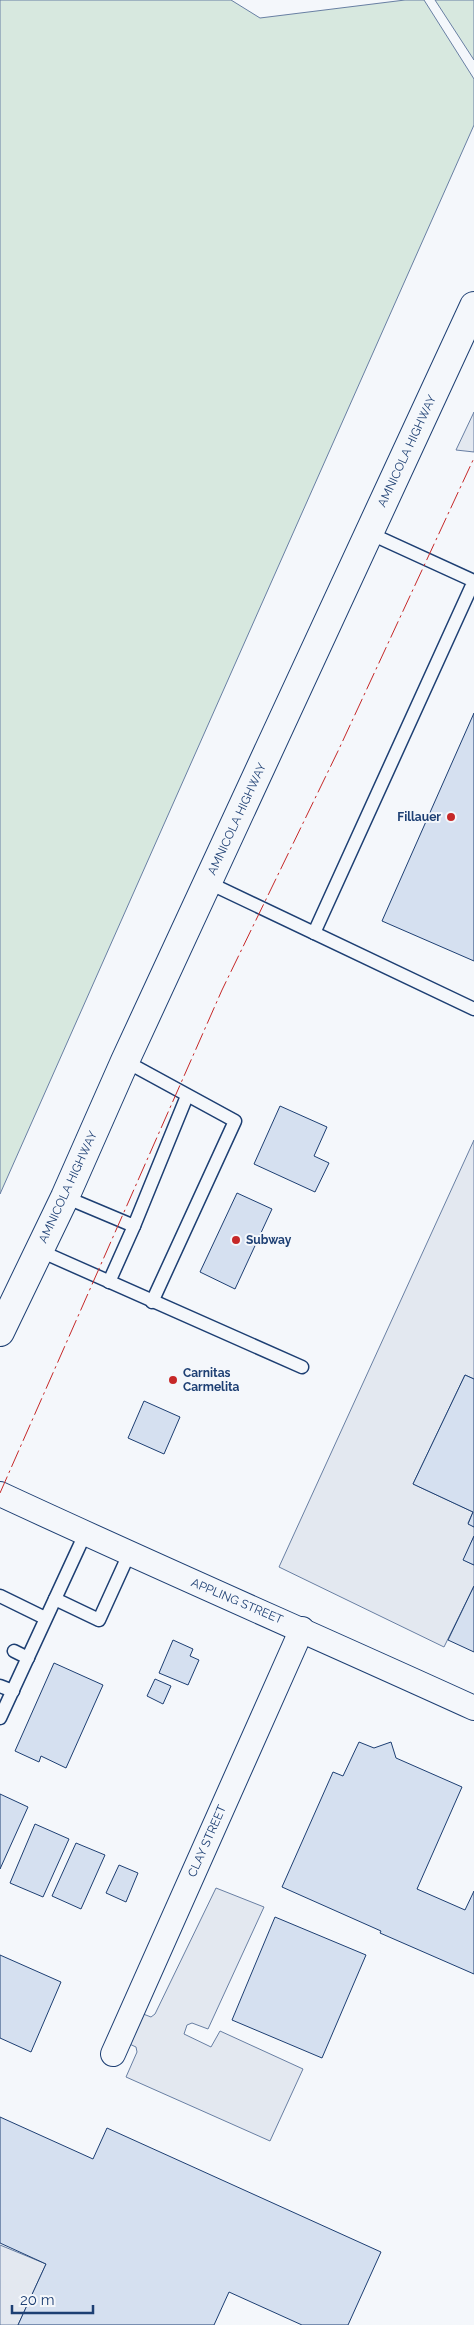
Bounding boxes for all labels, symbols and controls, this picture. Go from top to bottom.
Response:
street label: AMNICOLA HIGHWAY [375,393,439,509]
street label: AMNICOLA HIGHWAY [205,761,269,877]
place label: Fillauer [397,810,441,824]
marker: Fillauer [445,811,457,823]
street label: AMNICOLA HIGHWAY [36,1129,100,1245]
place label: Subway [246,1233,292,1247]
marker: Subway [230,1234,242,1246]
place label: Carnitas Carmelita [183,1366,240,1394]
marker: Carnitas Carmelita [167,1374,179,1386]
street label: APPLING STREET [189,1575,286,1627]
street label: CLAY STREET [185,1802,229,1879]
scale bar [12,2282,94,2314]
text: 20 m [20,2291,55,2309]

